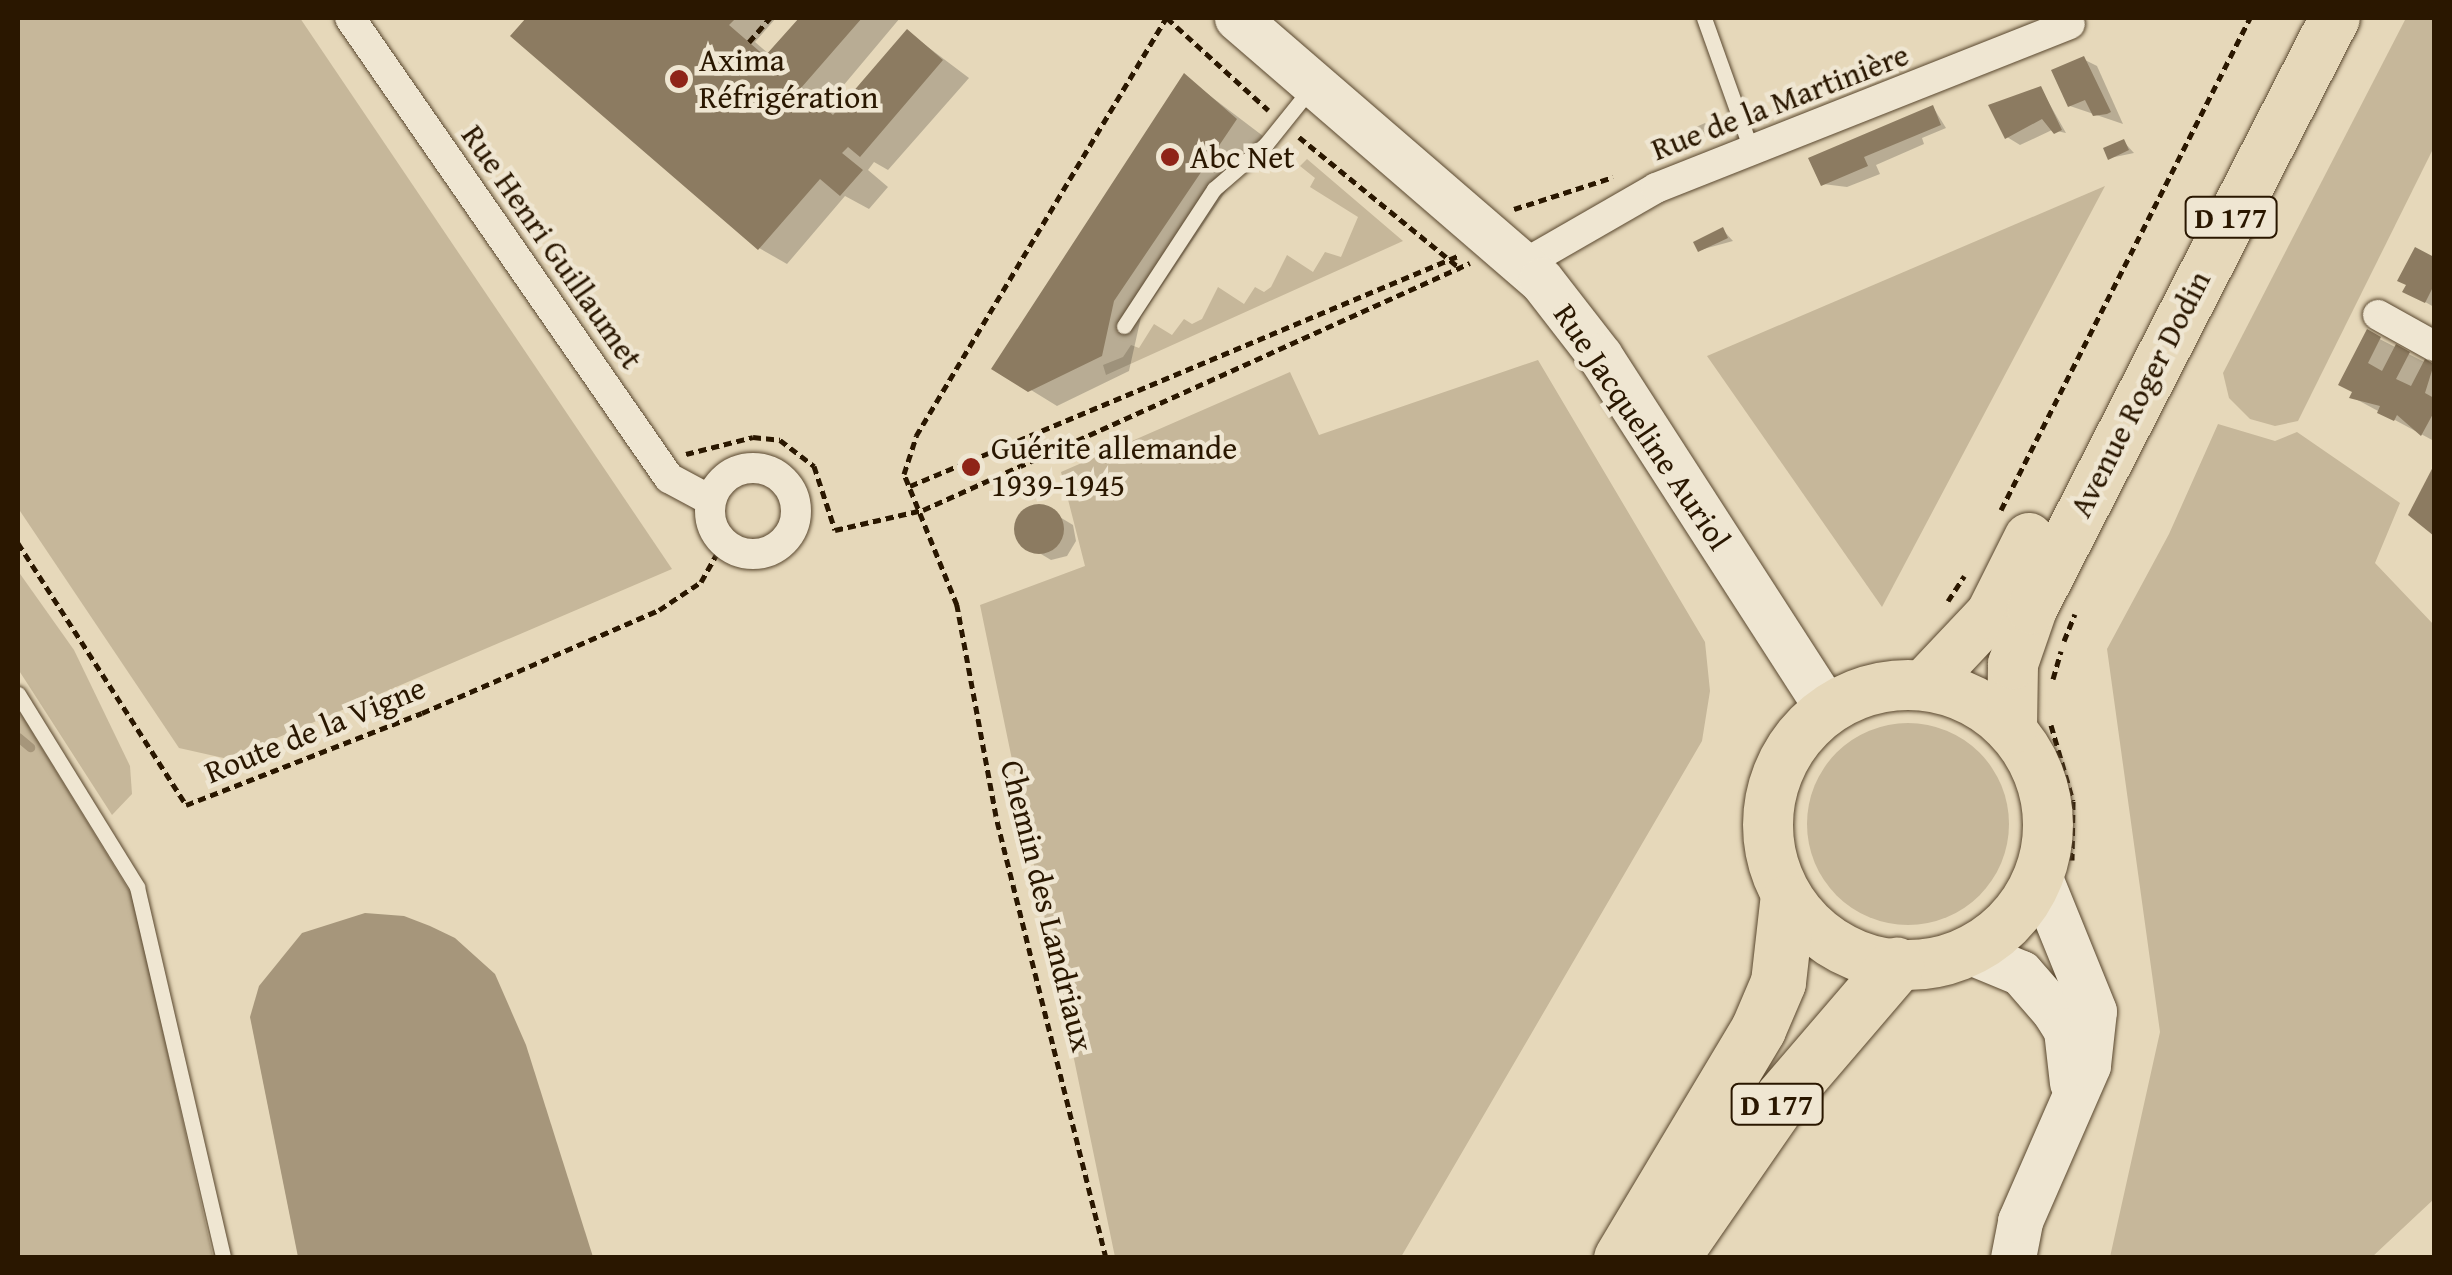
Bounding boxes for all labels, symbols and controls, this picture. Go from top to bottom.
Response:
street label: Rue de la Martinière [1646,35,1914,169]
place label: Axima Réfrigération [699,42,878,117]
marker: Axima Réfrigération [668,68,690,90]
street label: Rue Henri Guillaumet [453,118,651,376]
place label: Abc Net [1190,138,1294,176]
marker: Abc Net [1159,146,1181,168]
road number: D 177 [2184,192,2278,242]
street label: Avenue Roger Dodin [2061,265,2219,523]
street label: Rue Jacqueline Auriol [1545,297,1739,557]
place label: Guérite allemande 1939-1945 [991,430,1237,505]
marker: Guérite allemande 1939-1945 [960,456,982,478]
street label: Route de la Vigne [199,668,431,792]
street label: Chemin des Landriaux [992,756,1102,1056]
road number: D 177 [1730,1079,1824,1129]

